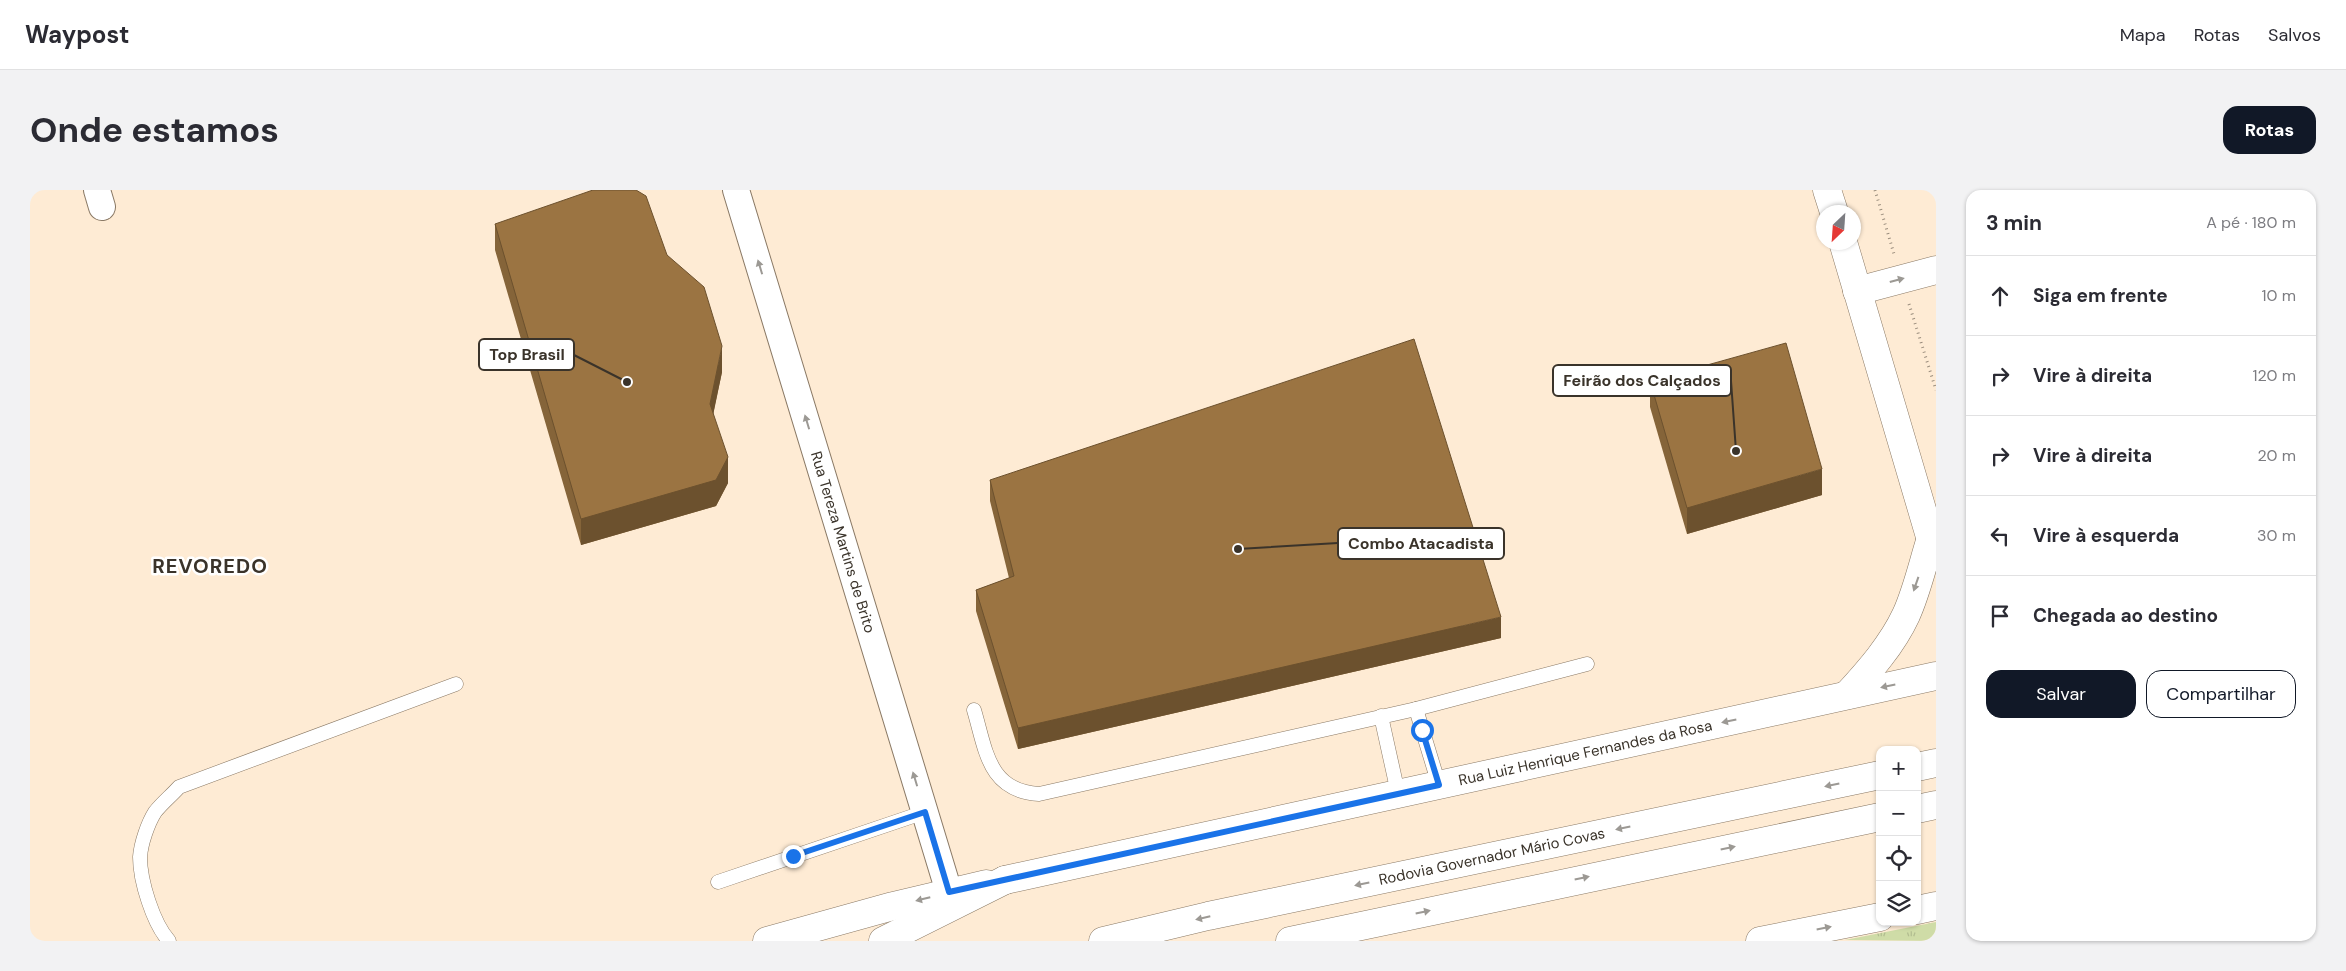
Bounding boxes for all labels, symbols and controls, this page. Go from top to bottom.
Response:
text: Waypost [25,19,129,50]
text: Mapa [2120,23,2166,47]
text: Rotas [2194,23,2240,47]
text: Salvos [2268,23,2321,47]
button: Rotas [2223,106,2316,154]
text: Onde estamos [30,107,279,153]
north arrow [1816,205,1861,250]
text: 3 min [1986,209,2042,237]
text: A pé · 180 m [2206,212,2296,233]
one-way arrow [755,259,763,274]
one-way arrow [1889,276,1904,284]
icon: ahead [1986,282,2014,310]
text: Siga em frente [2033,283,2168,308]
text: 10 m [2262,285,2296,306]
callout: Top Brasil [479,339,574,370]
text: Top Brasil [489,344,565,365]
icon: right [1986,362,2014,390]
text: Vire à direita [2033,363,2152,388]
callout: Feirão dos Calçados [1553,365,1731,396]
text: 120 m [2252,365,2296,386]
text: Feirão dos Calçados [1563,370,1721,391]
one-way arrow [802,415,810,430]
icon: right [1986,442,2014,470]
text: Vire à direita [2033,443,2152,468]
text: 20 m [2257,445,2296,466]
street label: Rua Tereza Martins de Brito [806,449,880,636]
icon: left [1986,522,2014,550]
text: Vire à esquerda [2033,523,2179,548]
text: 30 m [2257,525,2296,546]
callout: Combo Atacadista [1338,528,1504,559]
text: Combo Atacadista [1348,533,1494,554]
district label: REVOREDO [152,553,268,579]
one-way arrow [1912,577,1919,592]
icon: arrive [1986,602,2014,630]
text: Chegada ao destino [2033,603,2218,628]
button: Salvar [1986,670,2136,718]
button: Compartilhar [2146,670,2296,718]
one-way arrow [1881,682,1896,690]
street label: Rua Luiz Henrique Fernandes da Rosa [1457,715,1714,790]
one-way arrow [1722,717,1737,725]
route start [1411,719,1434,742]
map controls [1876,746,1921,926]
button: + [1876,746,1921,791]
one-way arrow [910,771,918,786]
one-way arrow [1824,781,1840,789]
button: − [1876,791,1921,836]
street label: Rodovia Governador Mário Covas [1377,823,1607,890]
one-way arrow [1616,824,1631,832]
button: locate [1876,836,1921,881]
one-way arrow [1720,843,1736,851]
route end [782,845,805,868]
one-way arrow [1574,874,1590,882]
one-way arrow [1353,880,1369,888]
button: layers [1876,881,1921,926]
one-way arrow [916,895,931,903]
one-way arrow [1416,908,1432,916]
one-way arrow [1194,914,1210,922]
one-way arrow [1817,924,1832,932]

